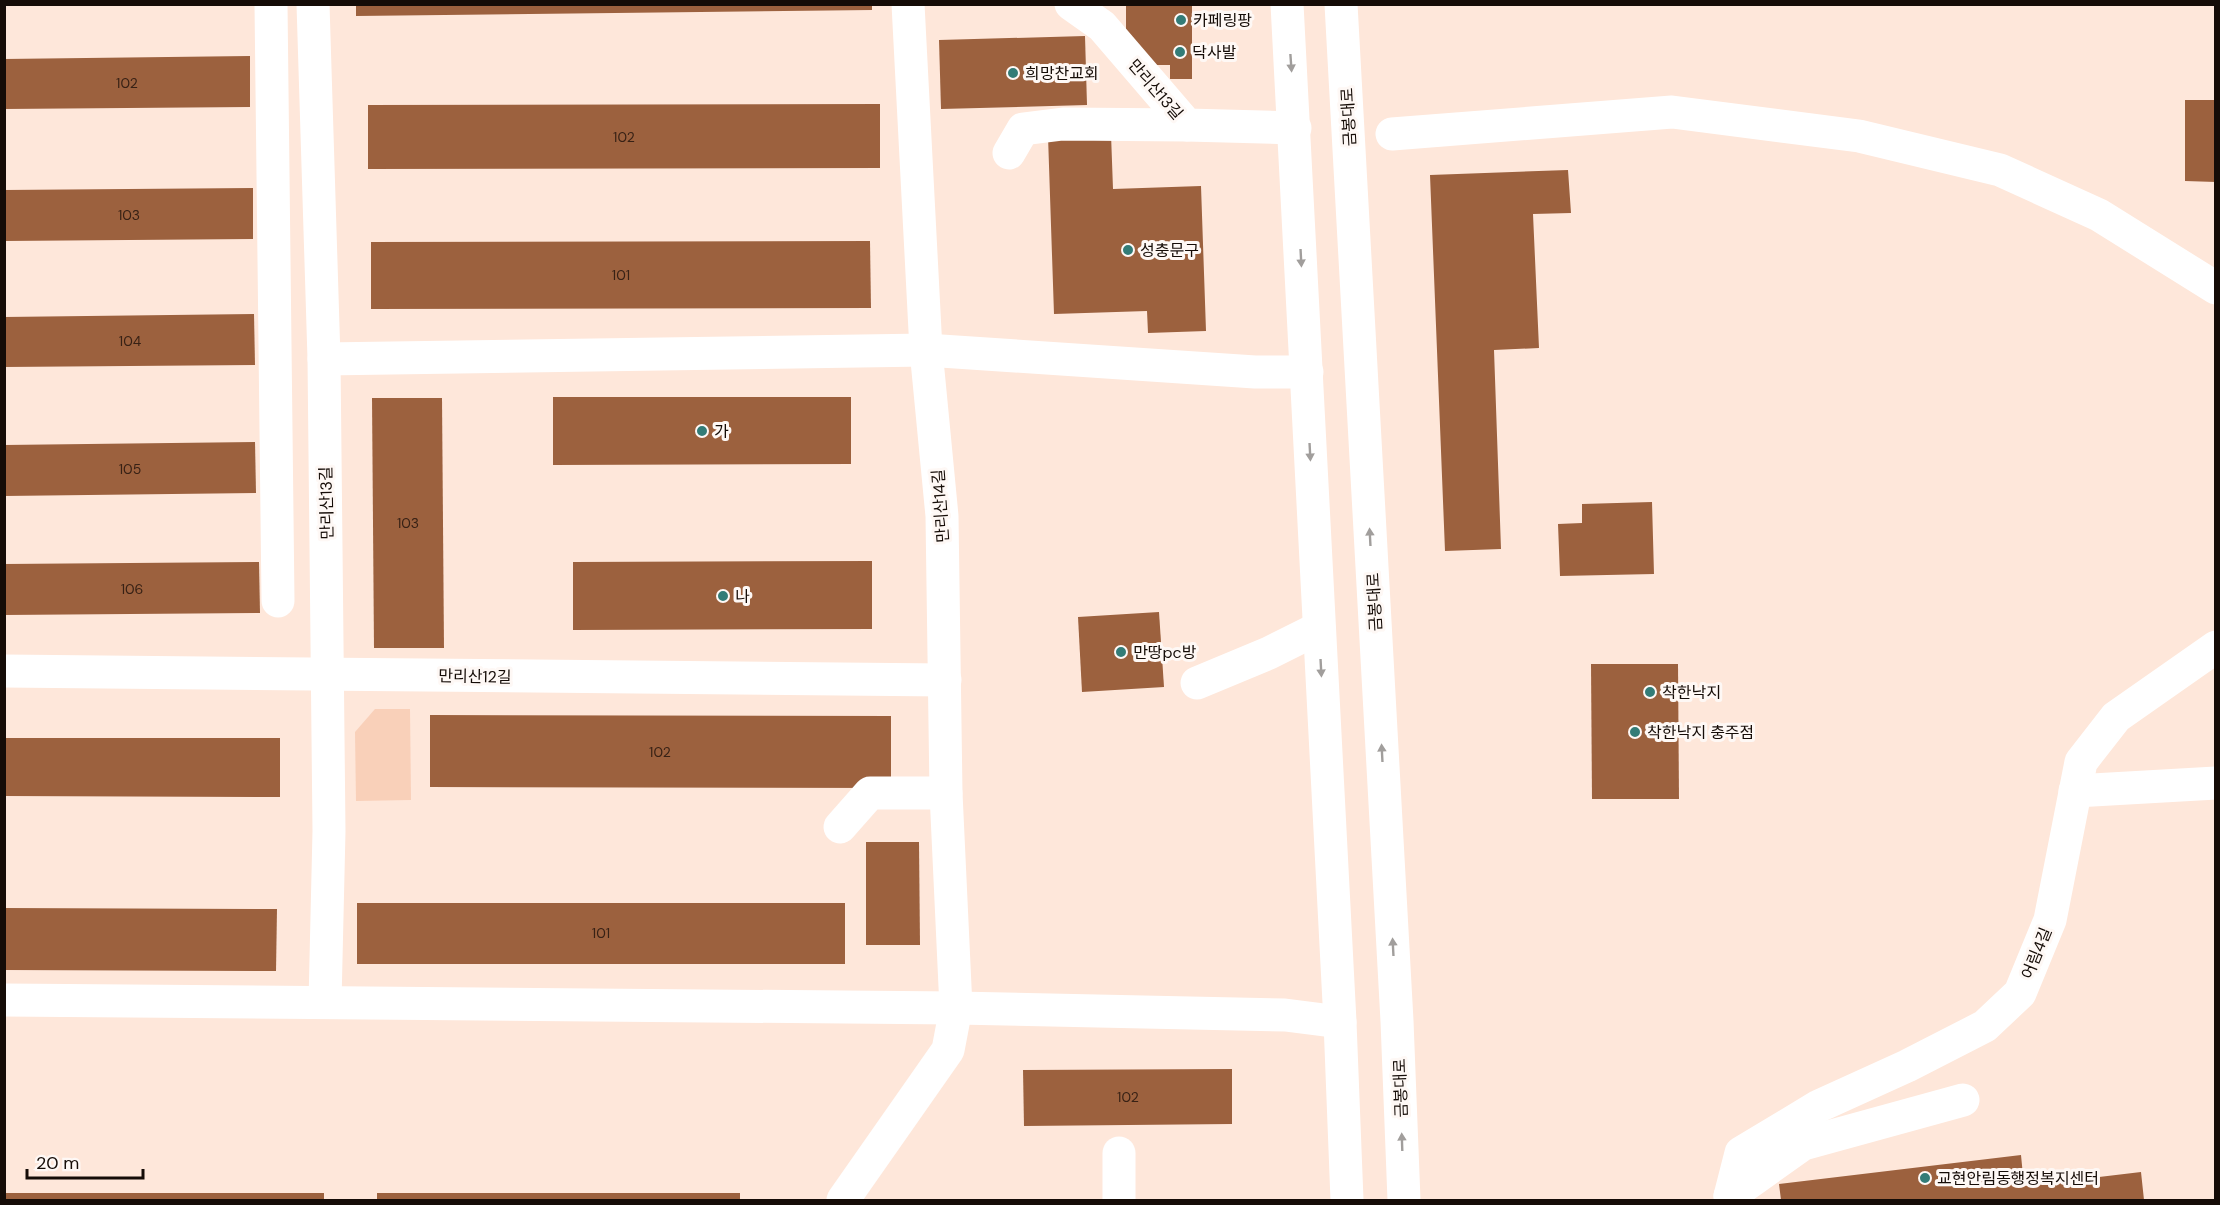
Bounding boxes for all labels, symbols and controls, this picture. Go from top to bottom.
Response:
place label: 카페링팡 [1193,10,1252,31]
marker: 카페링팡 [1174,13,1188,27]
place label: 닥사발 [1192,42,1236,63]
marker: 닥사발 [1173,45,1187,59]
one-way arrow [1286,53,1295,72]
street label: 만리산13길 [1124,55,1188,124]
place label: 희망찬교회 [1025,63,1099,84]
marker: 희망찬교회 [1006,66,1020,80]
house number: 102 [116,74,138,92]
street label: 금봉대로 [1336,87,1361,147]
house number: 102 [613,128,635,146]
house number: 103 [118,206,140,224]
place label: 성충문구 [1140,240,1199,261]
marker: 성충문구 [1121,243,1135,257]
one-way arrow [1297,248,1306,267]
house number: 101 [612,266,630,284]
house number: 104 [119,332,142,350]
place label: 가 [714,421,729,442]
marker: 가 [695,424,709,438]
one-way arrow [1306,443,1315,462]
house number: 105 [119,460,141,478]
street label: 만리산13길 [315,466,338,540]
street label: 만리산14길 [927,469,954,543]
house number: 103 [397,514,419,532]
one-way arrow [1366,527,1375,546]
street label: 금봉대로 [1362,572,1387,632]
house number: 106 [121,580,143,598]
place label: 나 [735,586,750,607]
marker: 나 [716,589,730,603]
place label: 만땅pc방 [1133,642,1197,663]
marker: 만땅pc방 [1114,645,1128,659]
one-way arrow [1316,659,1325,678]
street label: 만리산12길 [438,665,512,688]
place label: 착한낙지 [1662,682,1721,703]
marker: 착한낙지 [1643,685,1657,699]
place label: 착한낙지 충주점 [1647,722,1754,743]
marker: 착한낙지 충주점 [1628,725,1642,739]
house number: 102 [649,743,671,761]
one-way arrow [1378,743,1387,762]
house number: 101 [592,924,610,942]
street label: 어림4길 [2017,924,2056,982]
one-way arrow [1388,938,1398,957]
street label: 금봉대로 [1389,1058,1412,1118]
house number: 102 [1117,1088,1139,1106]
one-way arrow [1397,1133,1406,1152]
scale bar [27,1142,142,1180]
text: 20 m [36,1151,79,1175]
place label: 교현안림동행정복지센터 [1937,1168,2099,1189]
marker: 교현안림동행정복지센터 [1918,1171,1932,1185]

